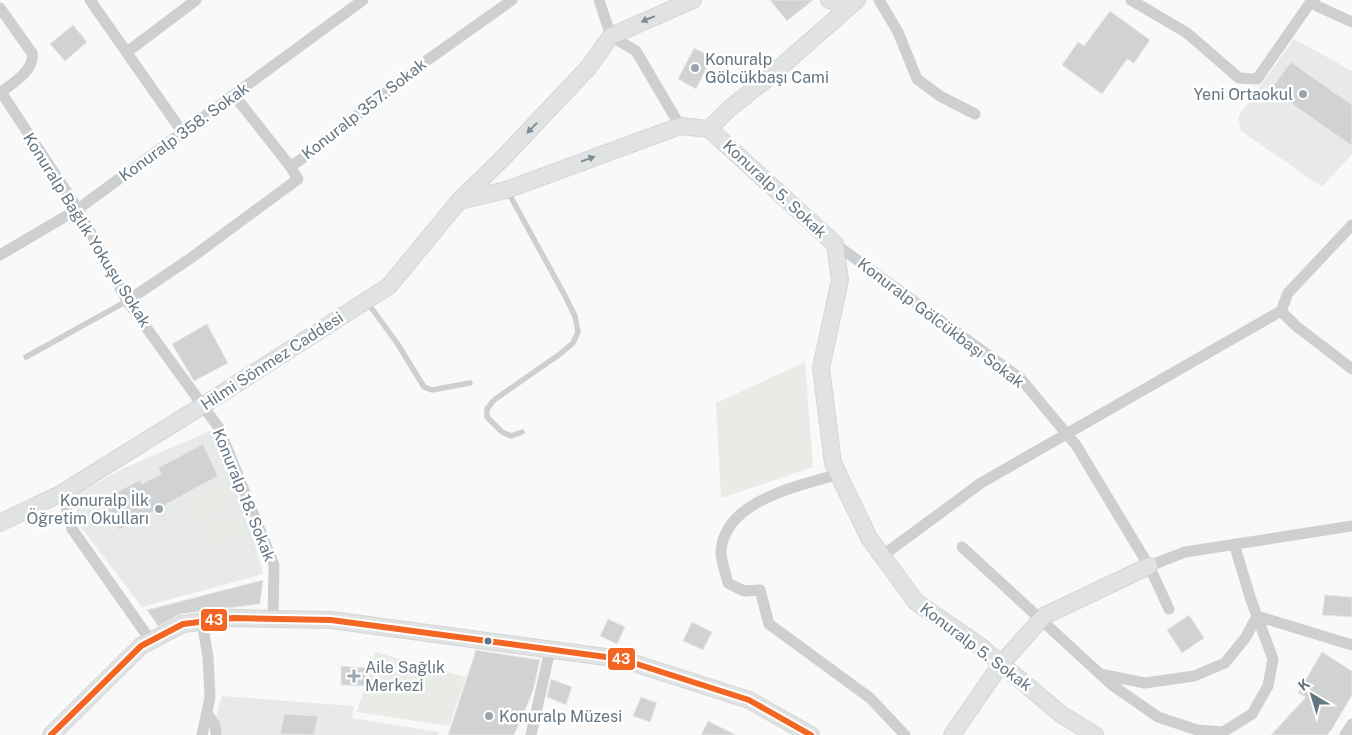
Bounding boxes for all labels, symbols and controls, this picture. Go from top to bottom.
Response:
one-way arrow [641,16,655,24]
place label: Konuralp Gölcükbaşı Cami [705,50,829,87]
street label: Konuralp 357. Sokak [298,54,430,164]
marker: Konuralp Gölcükbaşı Cami [689,62,701,74]
street label: Konuralp 358. Sokak [116,79,252,185]
place label: Yeni Ortaokul [1193,85,1293,104]
marker: Yeni Ortaokul [1297,88,1309,100]
one-way arrow [526,122,538,134]
street label: Konuralp Bağlık Yokuşu Sokak [19,129,155,331]
street label: Konuralp 5. Sokak [719,136,831,242]
one-way arrow [581,155,596,162]
street label: Konuralp Gölcükbaşı Sokak [854,254,1028,392]
street label: Hilmi Sönmez Caddesi [197,308,347,414]
street label: Konuralp 18. Sokak [209,426,279,564]
place label: Konuralp İlk Öğretim Okulları [26,490,149,528]
marker: Konuralp İlk Öğretim Okulları [153,503,165,515]
street label: Konuralp 5. Sokak [916,599,1036,695]
line badge: 43 [200,608,228,632]
text: 43 [205,612,223,628]
unlabelled marker [483,636,493,646]
line badge: 43 [607,647,636,671]
text: 43 [612,651,630,667]
place label: Aile Sağlık Merkezi [365,658,445,695]
marker: Aile Sağlık Merkezi [347,669,361,683]
north arrow [1287,670,1337,720]
text: K [1295,675,1313,694]
place label: Konuralp Müzesi [499,707,622,726]
marker: Konuralp Müzesi [483,710,495,722]

